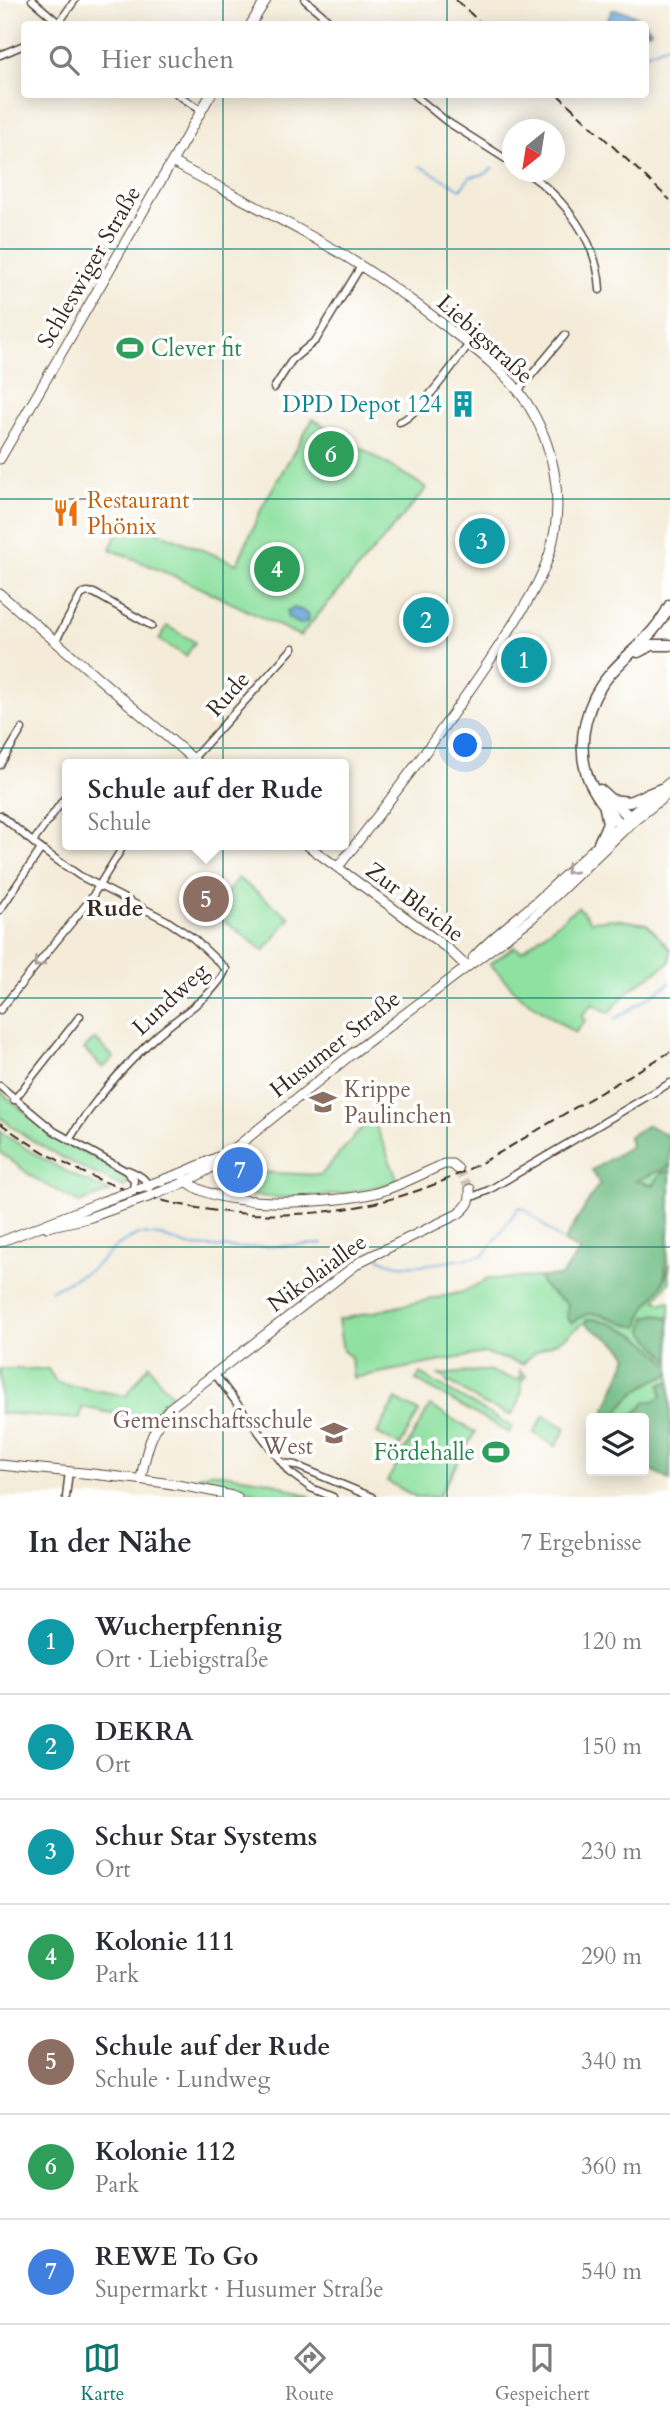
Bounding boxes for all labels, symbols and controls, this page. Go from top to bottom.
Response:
search box [21,21,649,98]
icon: search [45,41,83,79]
text: Hier suchen [101,42,234,77]
north arrow [502,119,565,182]
street label: Schleswiger Straße [30,180,148,354]
street label: Liebigstraße [430,287,540,391]
sports icon: Clever fit [115,333,145,363]
place label: Clever fit [151,333,242,364]
place label: DPD Depot 124 [282,389,442,420]
building icon: DPD Depot 124 [448,389,478,419]
pin: 6 [308,428,354,480]
place label: Restaurant Phönix [87,485,190,542]
restaurant icon: Restaurant Phönix [51,498,81,528]
pin: 3 [459,515,505,567]
pin: 4 [254,543,300,595]
pin: 2 [403,594,449,646]
pin: 1 [501,634,547,686]
street label: Rude [199,665,257,723]
your location [448,728,482,762]
popup [62,759,349,850]
text: Schule auf der Rude [88,772,323,807]
text: Schule [88,807,151,838]
street label: Zur Bleiche [360,855,470,949]
one-way arrow [565,861,578,874]
pin: 5 [183,873,229,925]
district label: Rude [86,892,144,925]
one-way arrow [34,954,46,967]
street label: Lundweg [125,956,215,1042]
street label: Husumer Straße [263,983,407,1105]
place label: Krippe Paulinchen [344,1074,452,1131]
school or university icon: Krippe Paulinchen [308,1087,338,1117]
pin: 7 [217,1144,263,1196]
street label: Nikolaiallee [261,1226,373,1320]
place label: Gemeinschaftsschule West [112,1405,313,1462]
map controls [586,1413,649,1476]
button: layers [586,1413,649,1476]
school or university icon: Gemeinschaftsschule West [319,1418,349,1448]
place label: Fördehalle [374,1437,475,1468]
sports icon: Fördehalle [481,1437,511,1467]
text: In der Nähe [28,1522,192,1563]
text: 7 Ergebnisse [520,1527,642,1558]
text: Wucherpfennig [95,1609,282,1644]
text: 1 [45,1626,57,1657]
text: 120 m [581,1626,642,1657]
text: Ort · Liebigstraße [95,1644,269,1675]
text: DEKRA [95,1714,194,1749]
text: 2 [45,1731,57,1762]
text: 150 m [581,1731,642,1762]
text: Ort [95,1749,131,1780]
text: Schur Star Systems [95,1819,317,1854]
text: 3 [45,1836,57,1867]
text: 230 m [581,1836,642,1867]
text: Ort [95,1854,131,1885]
text: Kolonie 111 [95,1924,235,1959]
text: 4 [45,1941,57,1972]
text: 290 m [581,1941,642,1972]
text: Park [95,1959,139,1990]
text: Schule auf der Rude [95,2029,330,2064]
text: 5 [45,2046,57,2077]
text: 340 m [581,2046,642,2077]
text: Schule · Lundweg [95,2064,270,2095]
text: Kolonie 112 [95,2134,235,2169]
text: 6 [45,2151,57,2182]
text: 360 m [581,2151,642,2182]
text: Park [95,2169,139,2200]
text: REWE To Go [95,2239,259,2274]
text: 7 [45,2256,57,2287]
text: 540 m [581,2256,642,2287]
text: Supermarkt · Husumer Straße [95,2274,384,2305]
tab: Karte [80,2339,124,2407]
tab: Route [285,2339,334,2407]
tab: Gespeichert [495,2339,590,2407]

